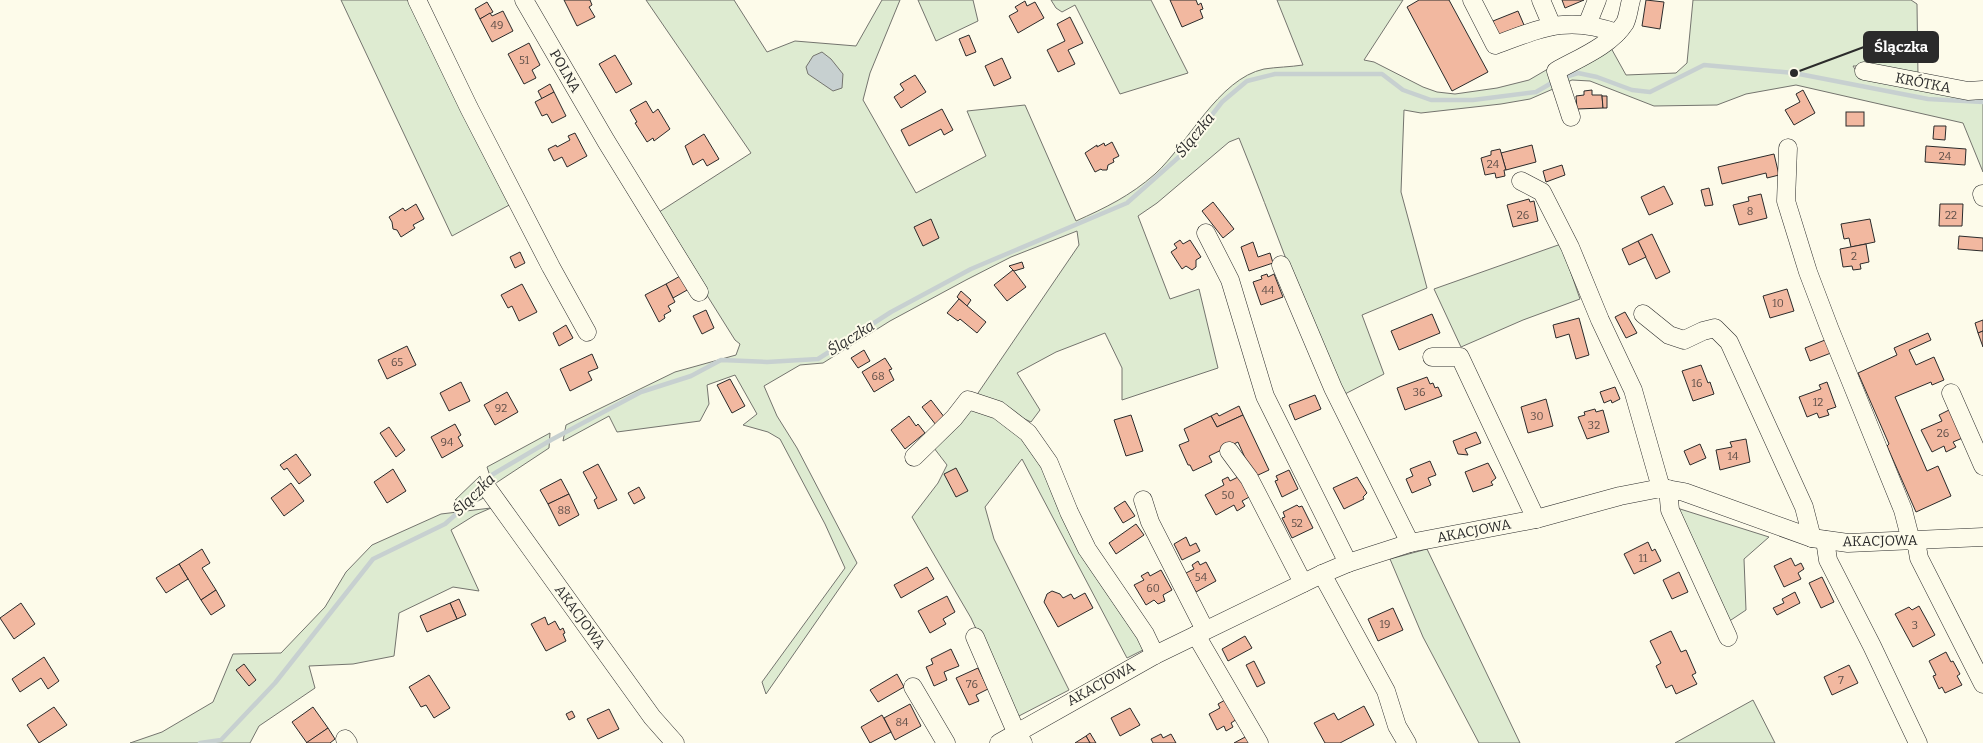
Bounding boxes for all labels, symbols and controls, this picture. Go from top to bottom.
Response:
house number: 49 [491,19,503,32]
callout: Ślączka [1864,32,1938,62]
text: Ślączka [1874,38,1929,56]
street label: POLNA [546,46,584,96]
house number: 51 [519,54,530,67]
street label: KRÓTKA [1894,68,1952,97]
water label: Ślączka [1172,109,1218,161]
house number: 24 [1939,150,1952,163]
house number: 24 [1487,158,1500,171]
house number: 8 [1747,205,1753,218]
house number: 26 [1517,209,1529,222]
house number: 22 [1945,209,1957,222]
house number: 2 [1851,250,1857,263]
house number: 44 [1262,284,1275,297]
house number: 10 [1772,297,1784,310]
water label: Ślączka [824,317,878,359]
house number: 65 [391,356,403,369]
house number: 68 [871,370,885,383]
house number: 16 [1692,377,1702,390]
house number: 36 [1413,386,1425,399]
house number: 12 [1813,396,1823,409]
house number: 92 [495,402,507,415]
house number: 30 [1530,410,1544,423]
house number: 32 [1588,419,1600,432]
house number: 26 [1937,427,1949,440]
house number: 94 [441,436,454,449]
house number: 14 [1728,450,1739,463]
water label: Ślączka [449,470,499,520]
house number: 50 [1222,489,1234,502]
house number: 88 [557,504,571,517]
street label: AKACJOWA [1436,515,1513,547]
house number: 52 [1291,517,1303,530]
street label: AKACJOWA [1842,532,1918,550]
house number: 11 [1639,552,1648,565]
house number: 54 [1195,571,1208,584]
street label: AKACJOWA [551,582,609,652]
house number: 60 [1146,582,1160,595]
house number: 19 [1380,618,1390,631]
house number: 3 [1912,619,1918,632]
street label: AKACJOWA [1064,658,1138,710]
house number: 7 [1838,674,1844,687]
house number: 76 [966,678,978,691]
house number: 84 [895,716,909,729]

